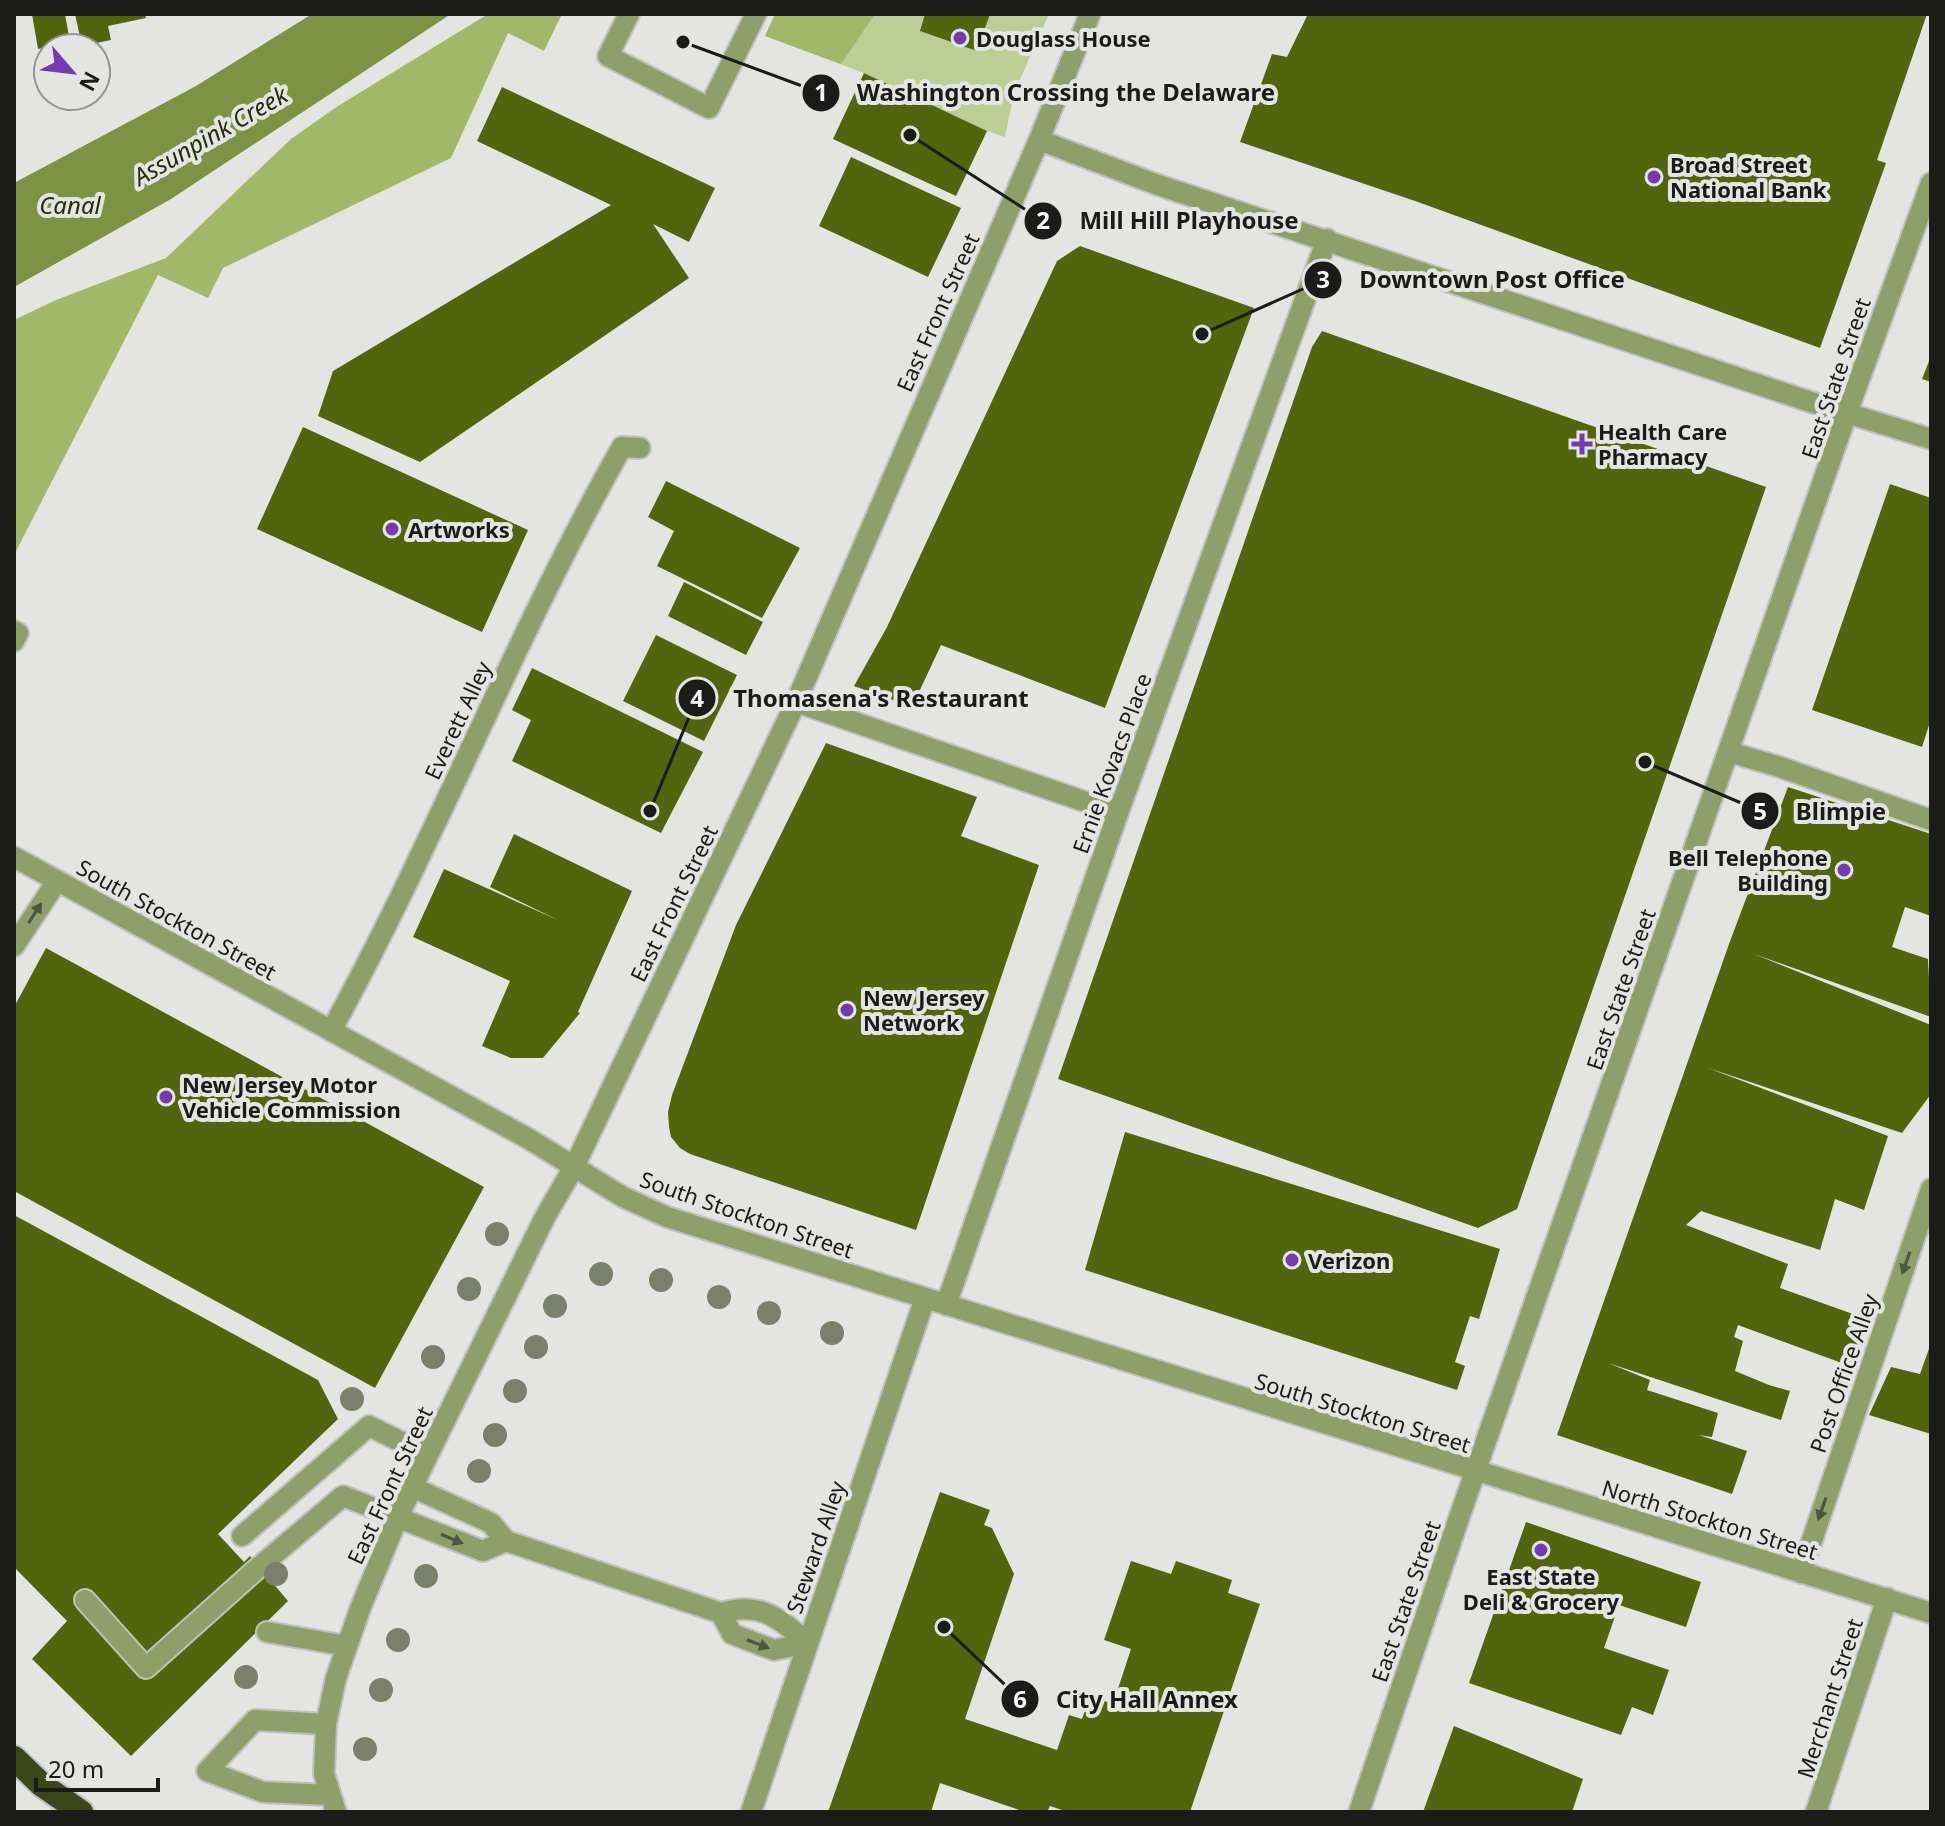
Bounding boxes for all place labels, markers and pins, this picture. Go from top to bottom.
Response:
place label: Douglass House [976,23,1151,53]
marker: Douglass House [951,29,969,47]
callout: Washington Crossing the Delaware [801,69,1291,117]
place label: Broad Street National Bank [1670,149,1827,204]
marker: Broad Street National Bank [1645,168,1663,186]
callout: Mill Hill Playhouse [1023,197,1314,245]
callout: Downtown Post Office [1303,256,1640,304]
place label: Health Care Pharmacy [1598,416,1727,471]
marker: Health Care Pharmacy [1573,435,1591,453]
place label: Artworks [408,514,510,544]
marker: Artworks [383,520,401,538]
callout: Thomasena's Restaurant [677,674,1045,722]
callout: Blimpie [1740,787,1902,835]
place label: Bell Telephone Building [1668,842,1828,897]
marker: Bell Telephone Building [1835,861,1853,879]
place label: New Jersey Network [863,982,985,1037]
marker: New Jersey Network [838,1001,856,1019]
place label: New Jersey Motor Vehicle Commission [182,1069,401,1124]
marker: New Jersey Motor Vehicle Commission [157,1088,175,1106]
place label: Verizon [1308,1245,1390,1275]
marker: Verizon [1283,1251,1301,1269]
marker: East State Deli & Grocery [1532,1541,1550,1559]
place label: East State Deli & Grocery [1463,1561,1620,1616]
callout: City Hall Annex [1000,1675,1254,1723]

